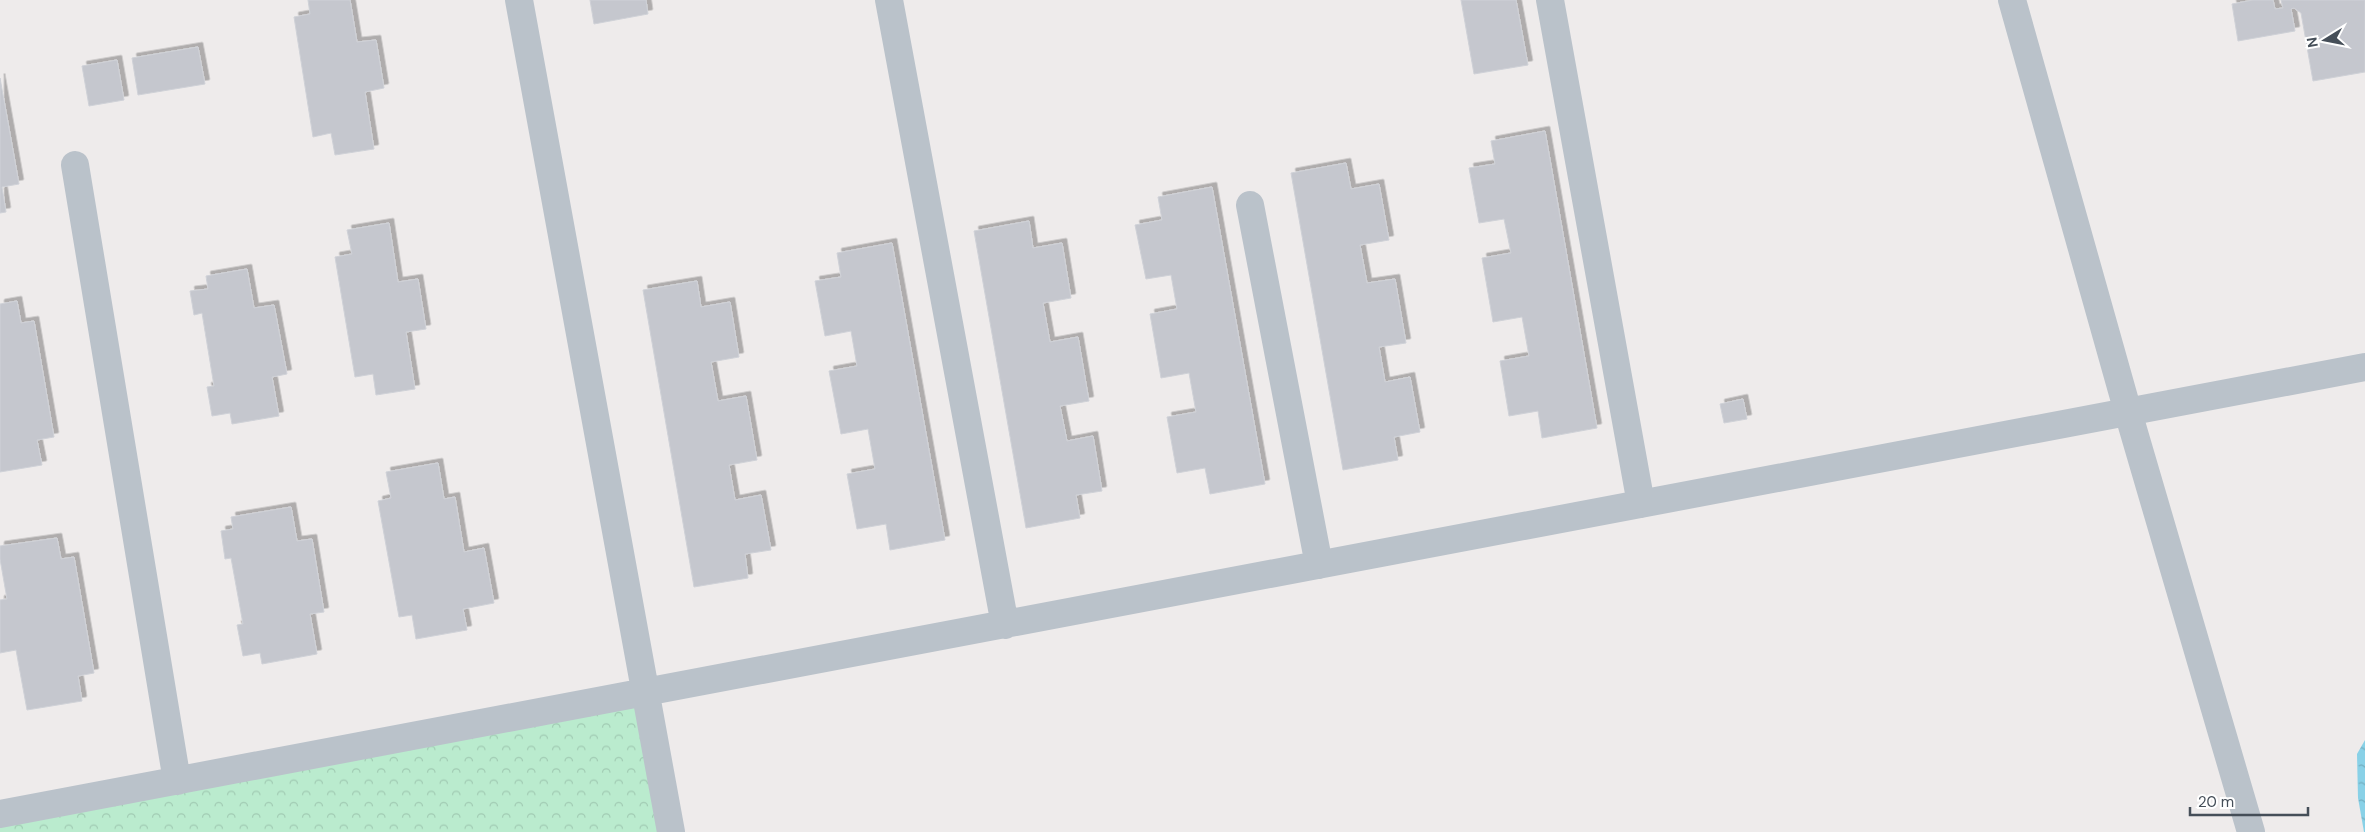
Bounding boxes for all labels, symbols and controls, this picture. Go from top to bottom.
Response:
north arrow [2300,15,2350,65]
text: N [2302,36,2322,49]
scale bar [2190,784,2308,816]
text: 20 m [2198,792,2234,812]

